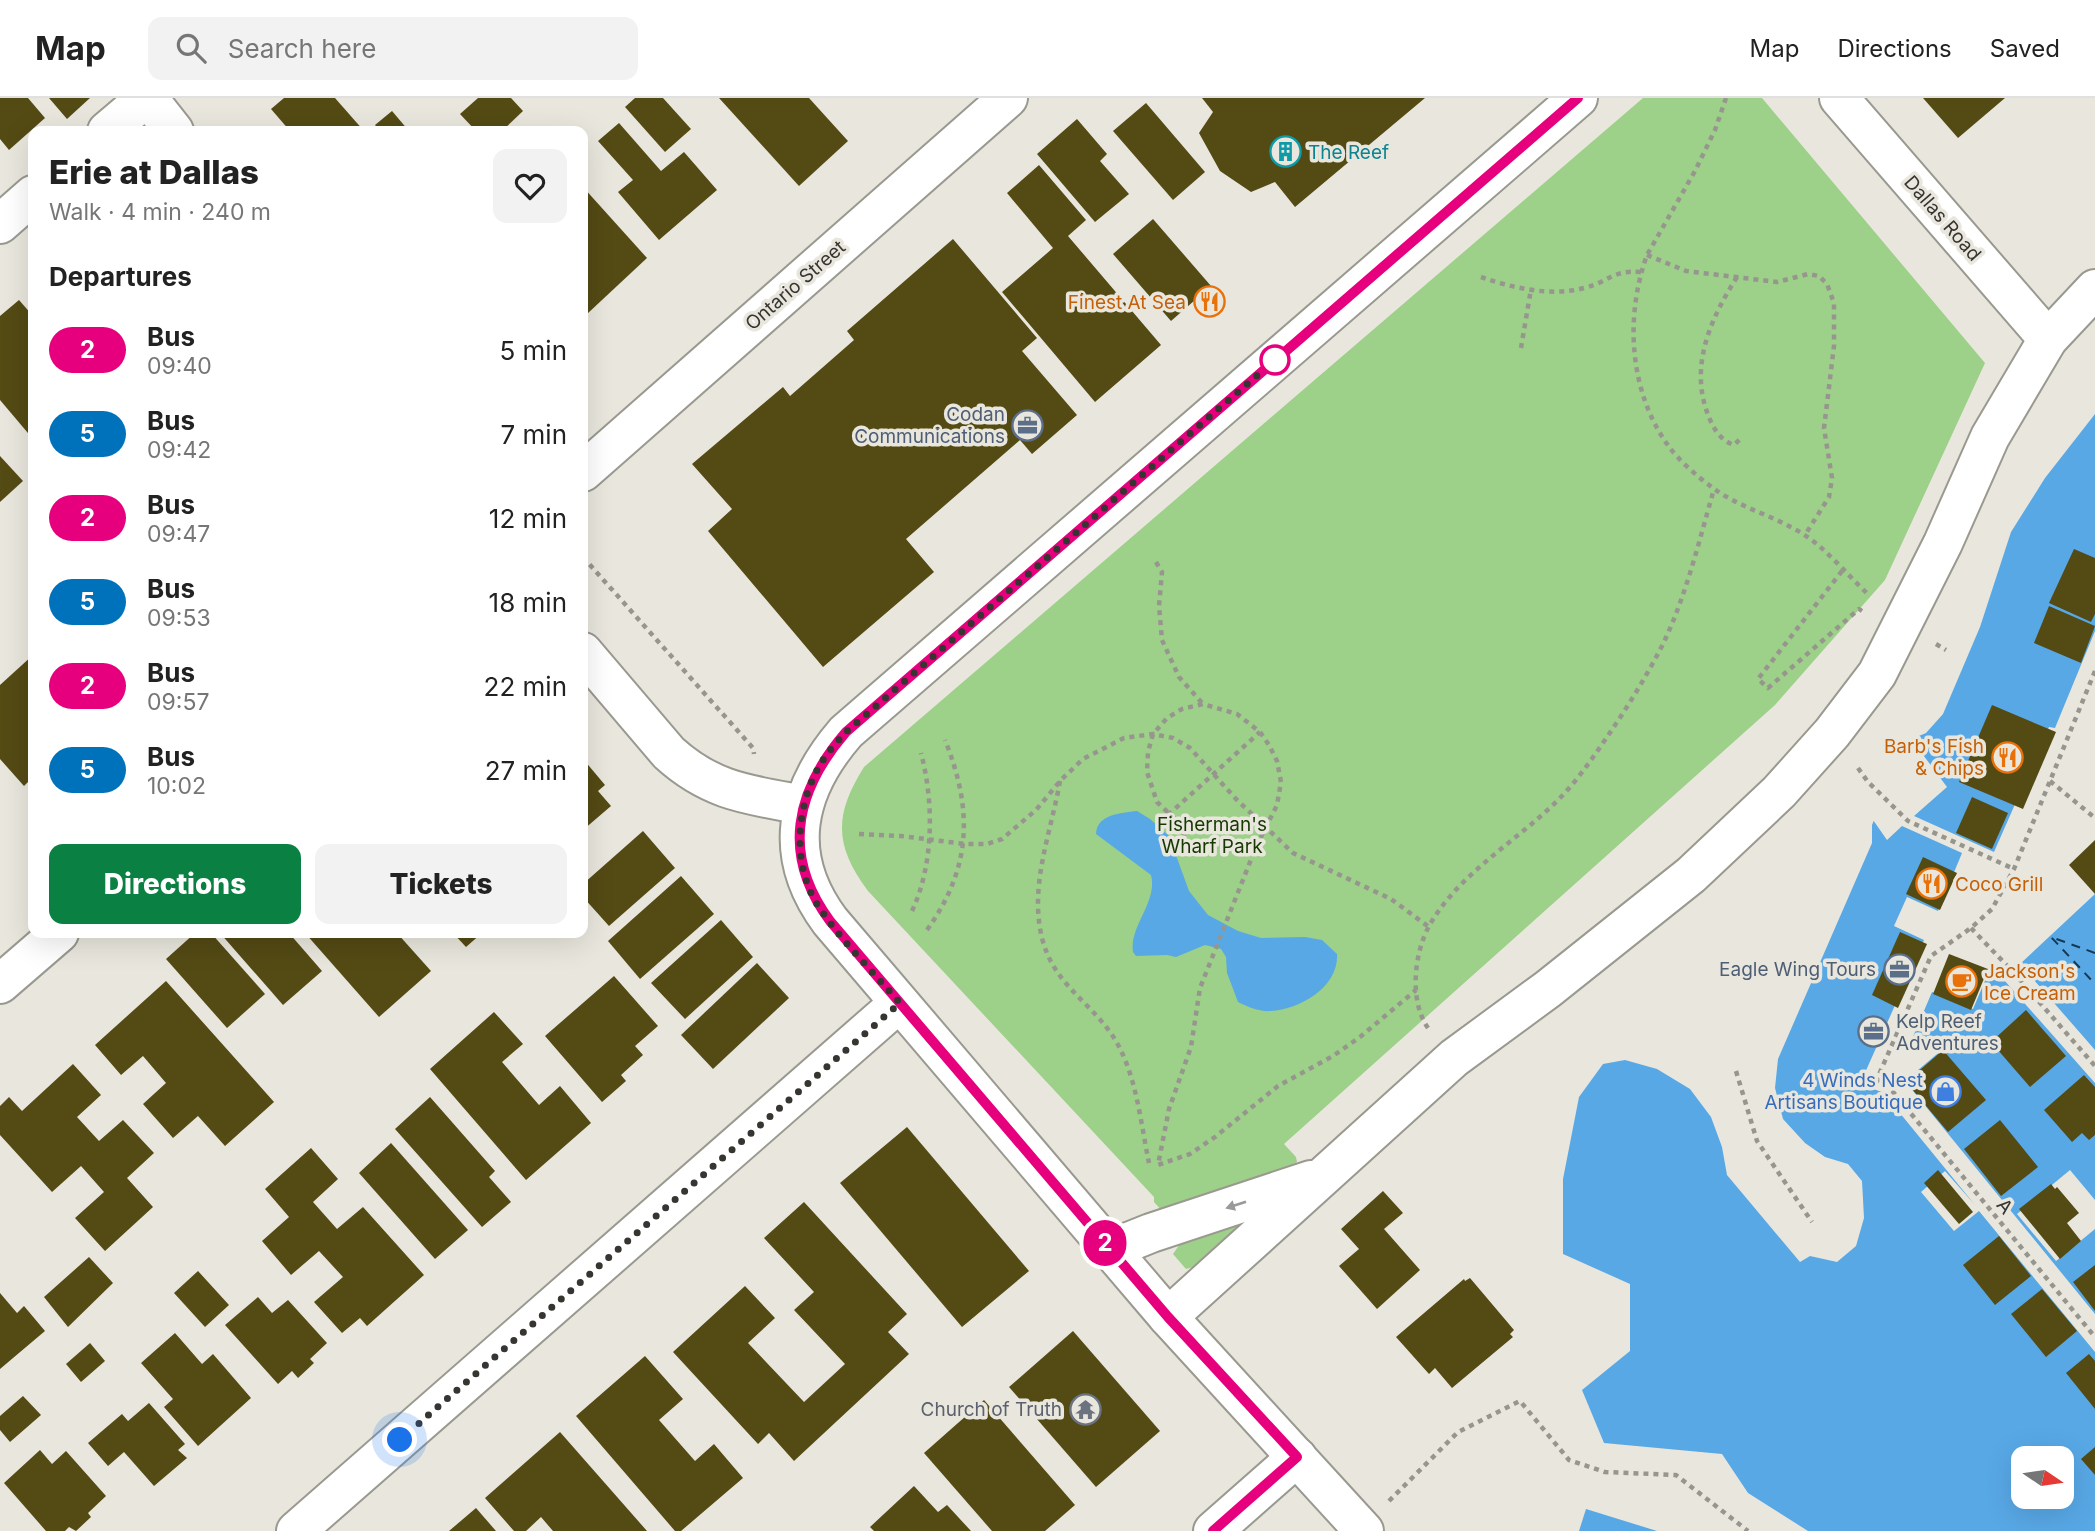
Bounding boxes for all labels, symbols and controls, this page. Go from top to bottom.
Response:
search box [148,17,638,80]
text: Map [35,28,106,68]
icon: search [172,29,210,67]
text: Search here [228,33,376,64]
text: Map [1750,34,1799,63]
text: Directions [1837,34,1952,63]
text: Saved [1990,34,2060,63]
building icon: The Reef [1268,135,1302,169]
place label: The Reef [1308,141,1389,164]
button: heart [493,149,567,223]
text: Erie at Dallas [49,152,259,192]
street label: Dallas Road [1899,171,1986,266]
text: Walk · 4 min · 240 m [49,198,271,226]
street label: Ontario Street [741,236,850,335]
text: Departures [49,261,192,292]
restaurant icon: Finest At Sea [1192,285,1226,319]
place label: Finest At Sea [1068,291,1186,314]
text: Bus [147,321,195,352]
text: 2 [80,335,95,364]
text: 5 min [499,335,567,366]
unlabelled marker [1260,345,1290,375]
text: 09:40 [147,352,212,380]
place label: Codan Communications [854,403,1005,448]
text: Bus [147,405,195,436]
office icon: Codan Communications [1011,408,1045,442]
text: 5 [80,419,95,448]
text: 7 min [501,419,567,450]
text: 09:42 [147,436,211,464]
text: Bus [147,489,195,520]
text: 2 [80,503,95,532]
text: 12 min [489,503,567,534]
text: 09:47 [147,520,210,548]
text: Bus [147,573,195,604]
text: 5 [80,587,95,616]
text: 18 min [489,587,567,618]
text: 09:53 [147,604,211,632]
text: Bus [147,657,195,688]
text: 2 [80,671,95,700]
text: 22 min [484,671,567,702]
text: 09:57 [147,688,209,716]
place label: Barb's Fish & Chips [1884,735,1984,780]
restaurant icon: Barb's Fish & Chips [1990,740,2024,774]
text: Bus [147,741,195,772]
text: 5 [80,755,95,784]
text: 27 min [485,755,567,786]
text: 10:02 [147,772,206,800]
park label: Fisherman's Wharf Park [1157,813,1267,858]
button: Directions [49,844,301,924]
button: Tickets [315,844,567,924]
restaurant icon: Coco Grill [1915,867,1949,901]
place label: Coco Grill [1955,873,2043,896]
office icon: Eagle Wing Tours [1882,952,1916,986]
place label: Eagle Wing Tours [1719,958,1876,981]
place label: Jackson's Ice Cream [1984,960,2076,1005]
cafe icon: Jackson's Ice Cream [1944,965,1978,999]
place label: Kelp Reef Adventures [1896,1010,1999,1055]
office icon: Kelp Reef Adventures [1856,1015,1890,1049]
place label: 4 Winds Nest Artisans Boutique [1765,1069,1923,1114]
shop icon: 4 Winds Nest Artisans Boutique [1929,1074,1963,1108]
street label: A [1992,1194,2018,1219]
one-way arrow [1226,1200,1247,1210]
line badge: 2 [1082,1220,1128,1266]
text: 2 [1097,1228,1113,1257]
temple icon: Church of Truth [1068,1392,1102,1426]
place label: Church of Truth [921,1398,1062,1421]
your location [382,1422,417,1457]
north arrow [2011,1446,2074,1508]
map controls [2011,1446,2074,1509]

